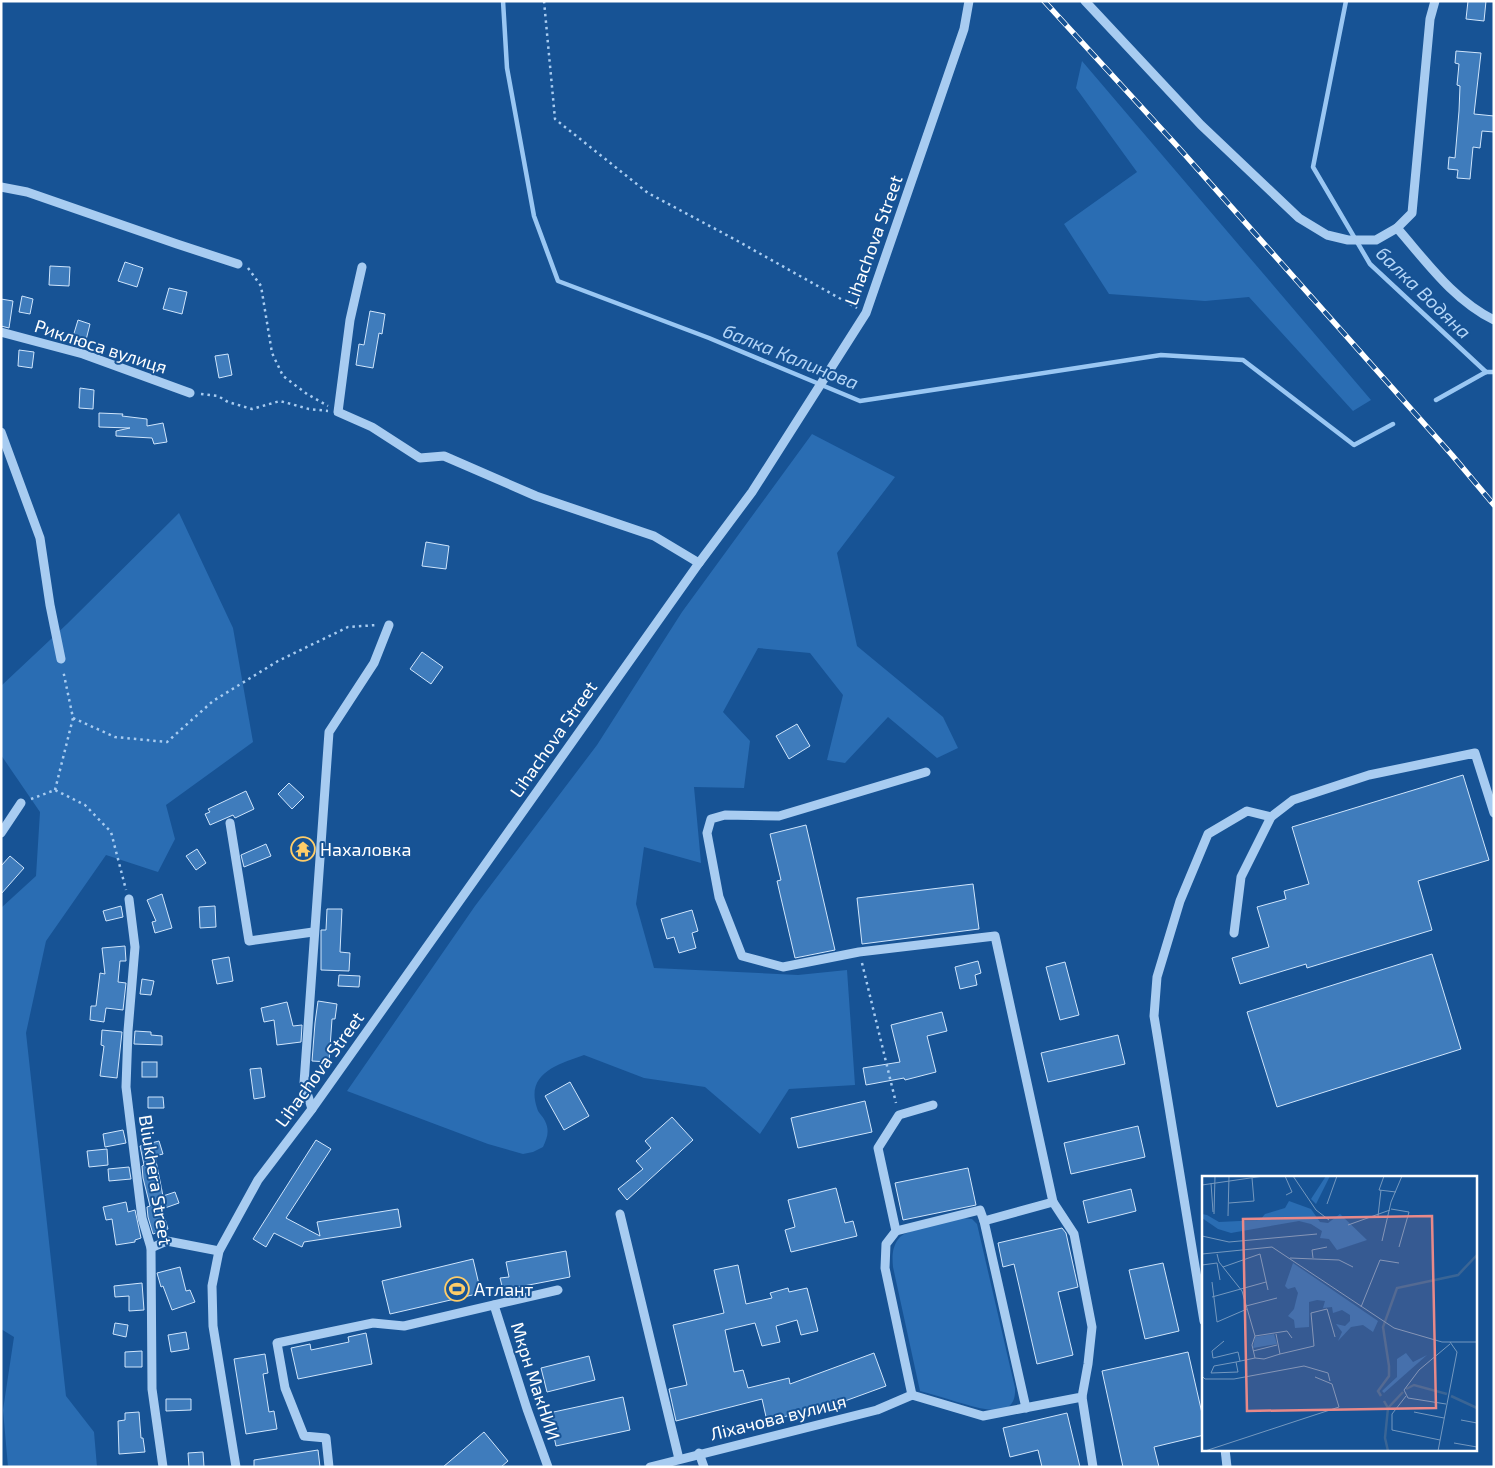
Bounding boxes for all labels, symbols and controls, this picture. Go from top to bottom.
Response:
street label: Lihachova Street [839,172,907,308]
water label: балка Водяна [1372,241,1476,343]
street label: Риклюса вулиця [32,314,170,378]
water label: балка Калинова [720,318,862,394]
street label: Lihachova Street [505,677,601,801]
temple icon: Нахаловка [290,836,316,862]
place label: Нахаловка [320,838,411,860]
street label: Lihachova Street [270,1007,368,1131]
street label: Bliukhera Street [135,1113,177,1247]
inset map [1202,1176,1478,1450]
sports icon: Атлант [444,1276,470,1302]
place label: Атлант [474,1278,534,1300]
street label: Мкрн МакНИИ [507,1319,565,1443]
street label: Ліхачова вулиця [708,1389,848,1445]

